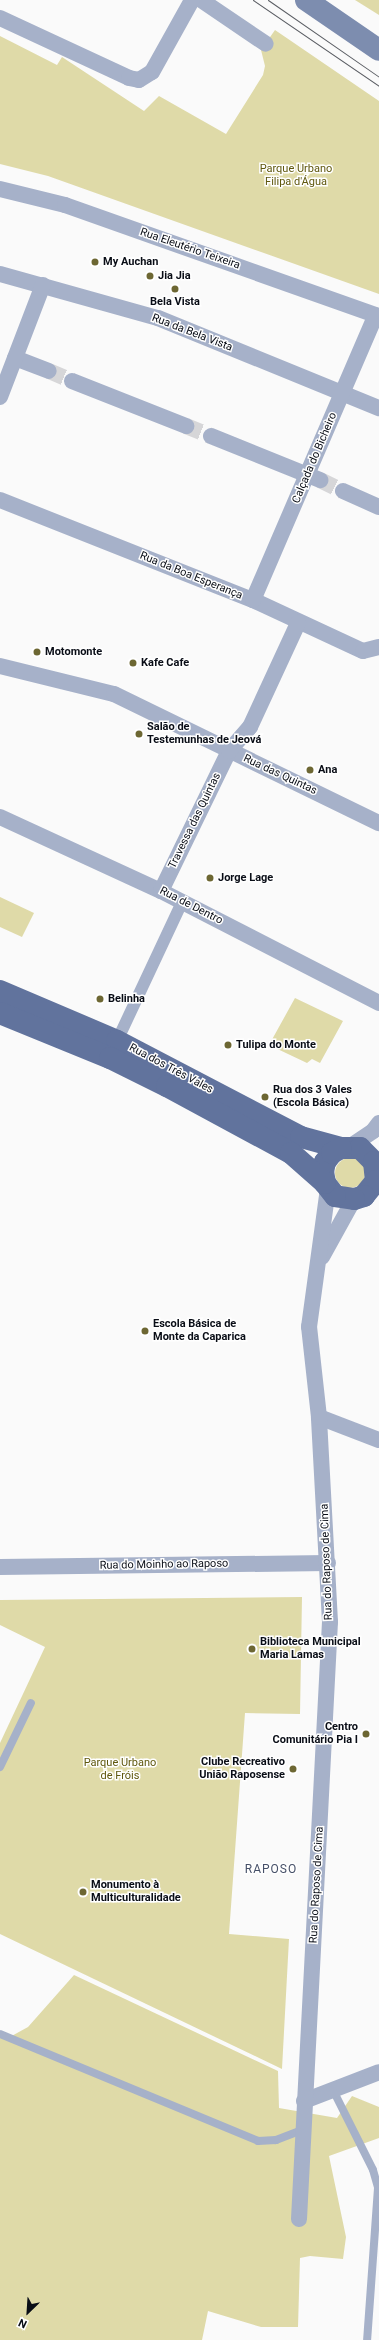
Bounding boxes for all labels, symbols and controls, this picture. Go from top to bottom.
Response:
park label: Parque Urbano Filipa d'Água [260,163,332,189]
street label: Rua Eleutério Teixeira [138,226,242,272]
place label: My Auchan [103,255,158,269]
marker: My Auchan [90,257,100,267]
place label: Jia Jia [158,269,191,283]
marker: Jia Jia [145,271,155,281]
marker: Bela Vista [170,284,180,294]
place label: Bela Vista [150,295,200,309]
street label: Rua da Bela Vista [150,312,234,354]
street label: Calçada do Bicheiro [290,411,340,505]
street label: Rua da Boa Esperança [138,549,244,603]
place label: Motomonte [45,645,102,659]
marker: Motomonte [32,647,42,657]
place label: Kafe Cafe [141,656,189,670]
marker: Kafe Cafe [128,658,138,668]
place label: Salão de Testemunhas de Jeová [147,721,261,747]
marker: Salão de Testemunhas de Jeová [134,729,144,739]
street label: Rua das Quintas [241,752,319,798]
place label: Ana [318,763,337,777]
marker: Ana [305,765,315,775]
street label: Travessa das Quintas [166,771,224,871]
place label: Jorge Lage [218,871,273,885]
marker: Jorge Lage [205,873,215,883]
street label: Rua de Dentro [157,884,225,928]
place label: Belinha [108,992,145,1006]
marker: Belinha [95,994,105,1004]
place label: Tulipa do Monte [236,1038,316,1052]
marker: Tulipa do Monte [223,1040,233,1050]
street label: Rua dos Três Vales [127,1041,215,1097]
place label: Rua dos 3 Vales (Escola Básica) [273,1084,352,1110]
marker: Rua dos 3 Vales (Escola Básica) [260,1092,270,1102]
place label: Escola Básica de Monte da Caparica [153,1318,246,1344]
marker: Escola Básica de Monte da Caparica [140,1326,150,1336]
street label: Rua do Raposo de Cima [318,1503,336,1621]
street label: Rua do Moinho ao Raposo [100,1557,228,1573]
place label: Biblioteca Municipal Maria Lamas [260,1636,361,1662]
marker: Biblioteca Municipal Maria Lamas [247,1644,257,1654]
place label: Centro Comunitário Pia I [272,1721,358,1747]
marker: Centro Comunitário Pia I [361,1729,371,1739]
place label: Clube Recreativo União Raposense [199,1756,285,1782]
park label: Parque Urbano de Fróis [84,1757,156,1783]
marker: Clube Recreativo União Raposense [288,1764,298,1774]
street label: Rua do Raposo de Cima [307,1826,327,1944]
district label: RAPOSO [245,1863,297,1877]
place label: Monumento à Multiculturalidade [91,1879,181,1905]
marker: Monumento à Multiculturalidade [78,1887,88,1897]
north arrow [8,2292,48,2332]
text: N [16,2316,29,2331]

